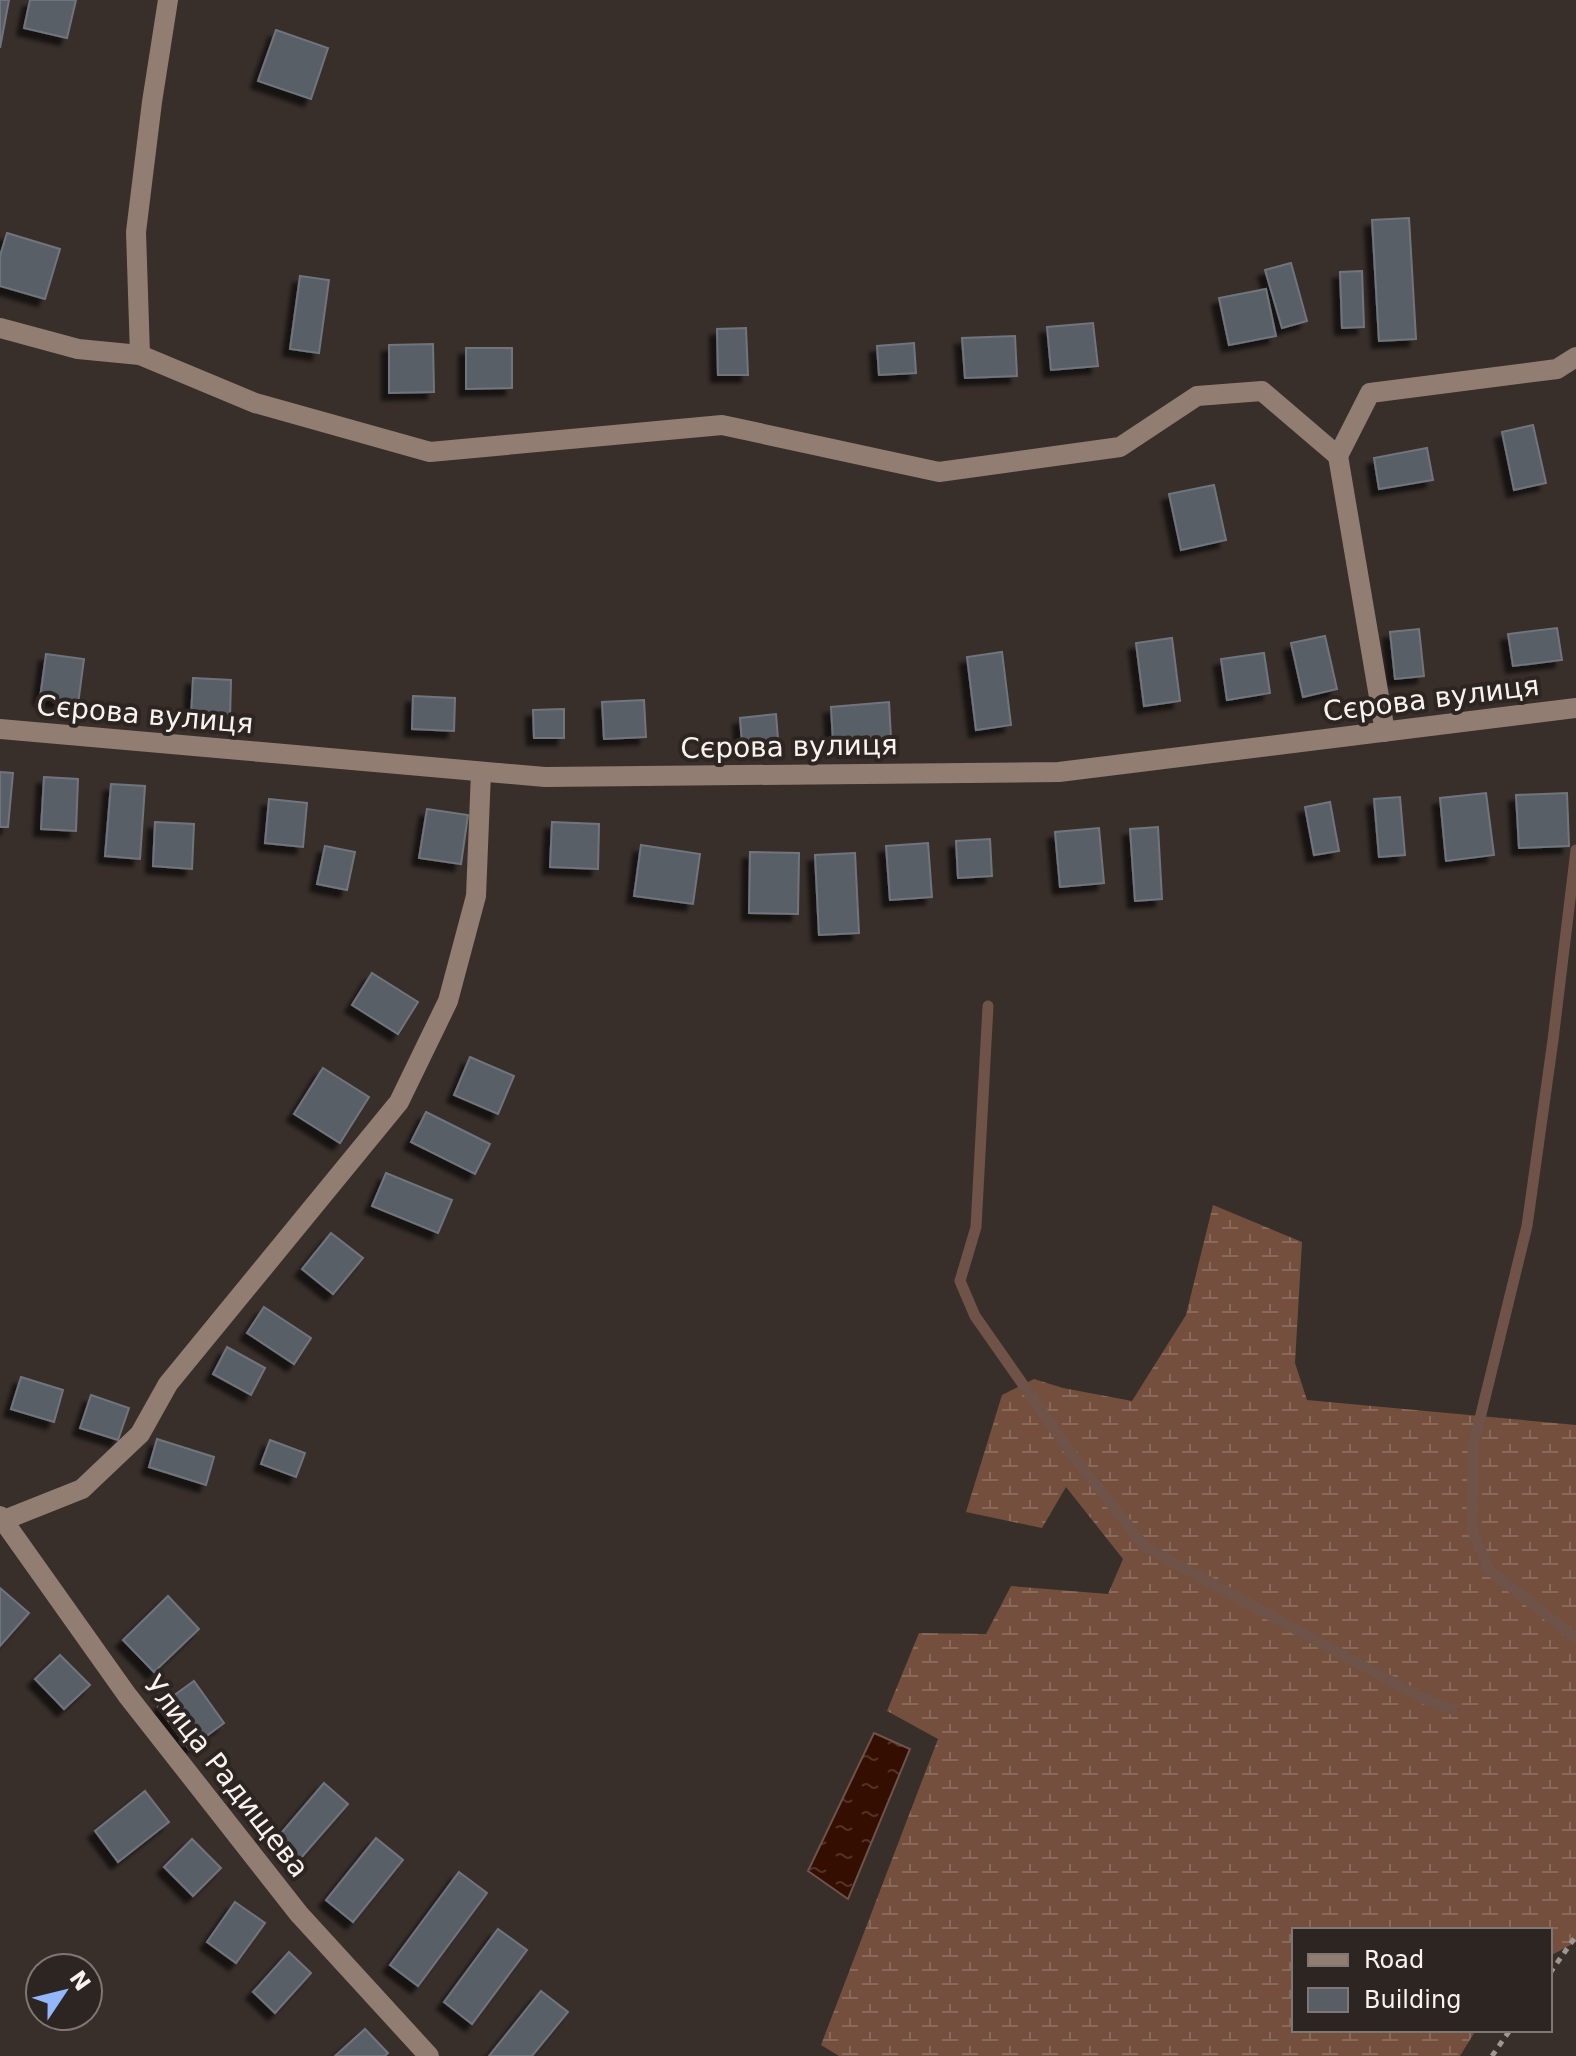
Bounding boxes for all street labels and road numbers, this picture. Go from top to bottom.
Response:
street label: Сєрова вулиця [1321,669,1541,728]
street label: Сєрова вулиця [35,689,255,740]
street label: Сєрова вулиця [680,728,898,765]
street label: Улица Радищева [138,1669,316,1884]

